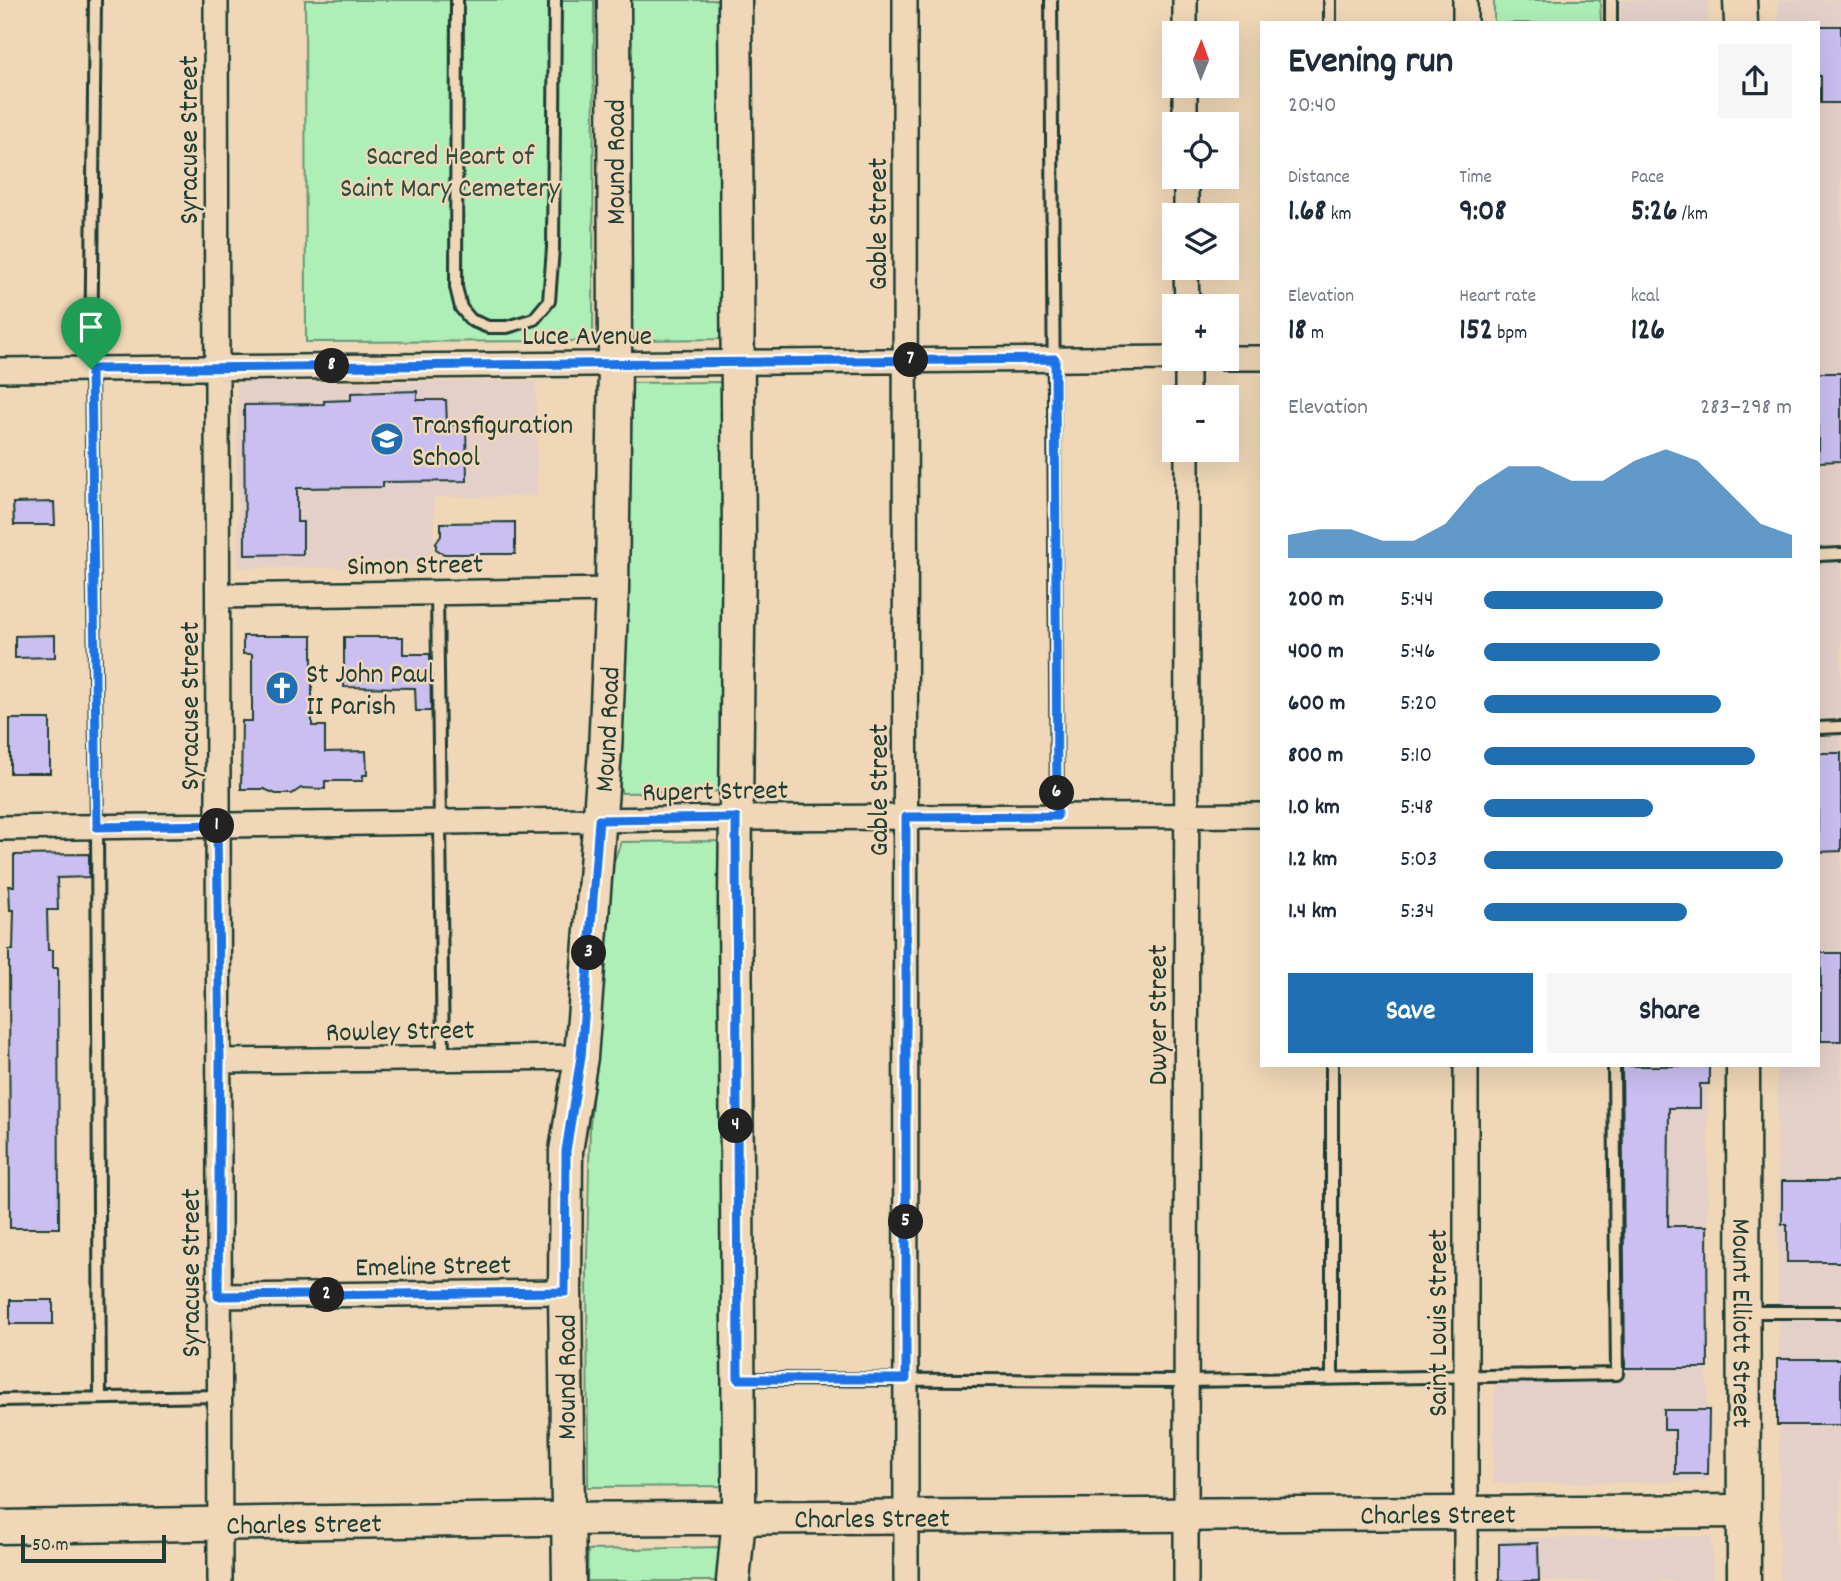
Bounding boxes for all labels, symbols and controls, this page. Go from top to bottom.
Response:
north arrow [1162,21,1239,98]
map controls [1162,21,1239,462]
text: Evening run [1288,36,1453,91]
button: share [1718,44,1792,118]
street label: Syracuse Street [172,55,212,225]
text: 20:40 [1288,90,1336,123]
street label: Mound Road [599,99,639,225]
button: locate [1162,112,1239,189]
park label: Sacred Heart of Saint Mary Cemetery [340,139,561,211]
street label: Gable Street [861,158,901,290]
text: Distance [1288,165,1350,192]
text: Time [1459,165,1492,192]
text: Pace [1631,165,1664,192]
text: 1.68 [1288,192,1326,235]
text: 9:08 [1459,192,1506,235]
text: 5:26 [1631,192,1677,235]
text: km [1326,202,1351,229]
text: /km [1677,202,1708,229]
button: layers [1162,203,1239,280]
text: Elevation [1288,284,1354,311]
text: Heart rate [1459,284,1536,311]
text: kcal [1631,284,1660,311]
button: + [1162,294,1239,371]
pin [61,297,121,369]
icon: arrive [72,308,110,346]
text: 18 [1288,311,1307,354]
text: 152 [1459,311,1493,354]
text: 126 [1631,311,1665,354]
street label: Luce Avenue [522,319,652,359]
text: m [1307,321,1324,348]
text: bpm [1493,321,1527,348]
pin: 7 [894,342,928,378]
text: 7 [907,346,914,373]
pin: 8 [314,348,350,384]
text: 8 [328,352,335,379]
button: − [1162,385,1239,462]
text: Elevation [1288,392,1368,425]
text: 283–298 m [1700,392,1792,425]
place label: Transfiguration School [412,408,573,480]
school or university icon: Transfiguration School [368,420,406,458]
street label: Simon Street [346,547,484,589]
text: 200 m [1288,584,1344,617]
text: 5:44 [1400,584,1434,617]
street label: Syracuse Street [173,621,213,791]
text: 400 m [1288,636,1344,669]
text: 5:46 [1400,636,1435,669]
place label: St John Paul II Parish [306,657,435,729]
street label: Mound Road [587,666,634,794]
church icon: St John Paul II Parish [263,669,301,707]
text: 600 m [1288,688,1345,721]
text: 5:20 [1400,688,1437,721]
street label: Gable Street [862,724,902,856]
text: 800 m [1288,740,1343,773]
text: 5:10 [1400,740,1432,773]
street label: Rupert Street [642,773,788,815]
pin: 6 [1040,776,1074,810]
text: 6 [1052,779,1061,806]
text: 1.0 km [1288,792,1340,825]
text: 5:48 [1400,792,1433,825]
pin: 1 [200,808,234,844]
text: 1 [214,812,219,839]
text: 1.2 km [1288,844,1337,877]
text: 5:03 [1400,844,1437,877]
text: 1.4 km [1288,896,1337,929]
text: 5:34 [1400,896,1434,929]
pin: 3 [572,936,606,970]
text: 3 [584,939,593,966]
street label: Dwyer Street [1141,945,1181,1085]
button: Save [1288,973,1533,1053]
button: Share [1547,973,1792,1053]
street label: Rowley Street [325,1013,475,1055]
pin: 4 [718,1108,754,1144]
text: 4 [732,1112,739,1139]
street label: Syracuse Street [174,1188,214,1358]
pin: 5 [888,1204,923,1240]
text: 5 [901,1208,910,1235]
street label: Mount Elliott Street [1718,1218,1759,1428]
street label: Saint Louis Street [1421,1229,1461,1417]
street label: Emeline Street [355,1248,511,1290]
pin: 2 [310,1278,344,1312]
text: 2 [322,1281,331,1308]
street label: Mound Road [550,1314,590,1440]
street label: Charles Street [1360,1498,1516,1539]
street label: Charles Street [794,1501,950,1542]
street label: Charles Street [226,1506,382,1549]
scale bar [21,1532,166,1564]
text: 50 m [32,1533,69,1560]

